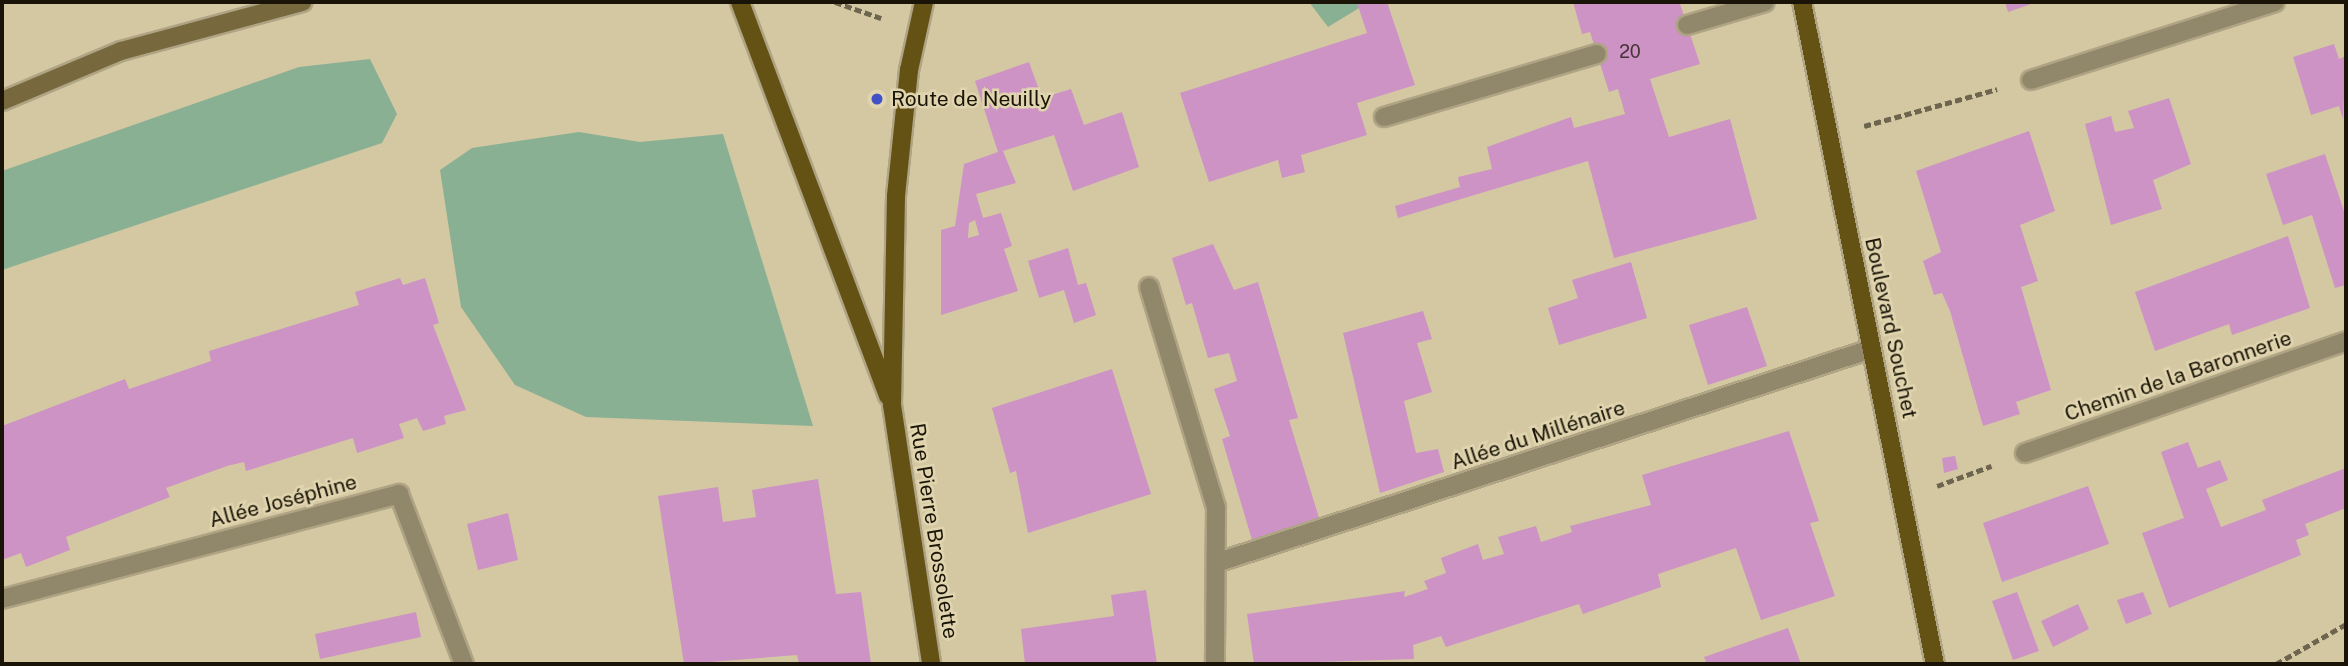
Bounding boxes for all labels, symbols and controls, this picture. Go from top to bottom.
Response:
house number: 20 [1619,41,1641,63]
place label: Route de Neuilly [891,86,1052,112]
marker: Route de Neuilly [869,91,885,107]
street label: Boulevard Souchet [1859,235,1923,421]
street label: Chemin de la Baronnerie [2061,325,2295,427]
street label: Allée du Millénaire [1447,395,1629,475]
street label: Rue Pierre Brossolette [904,421,964,641]
street label: Allée Joséphine [206,469,360,533]

